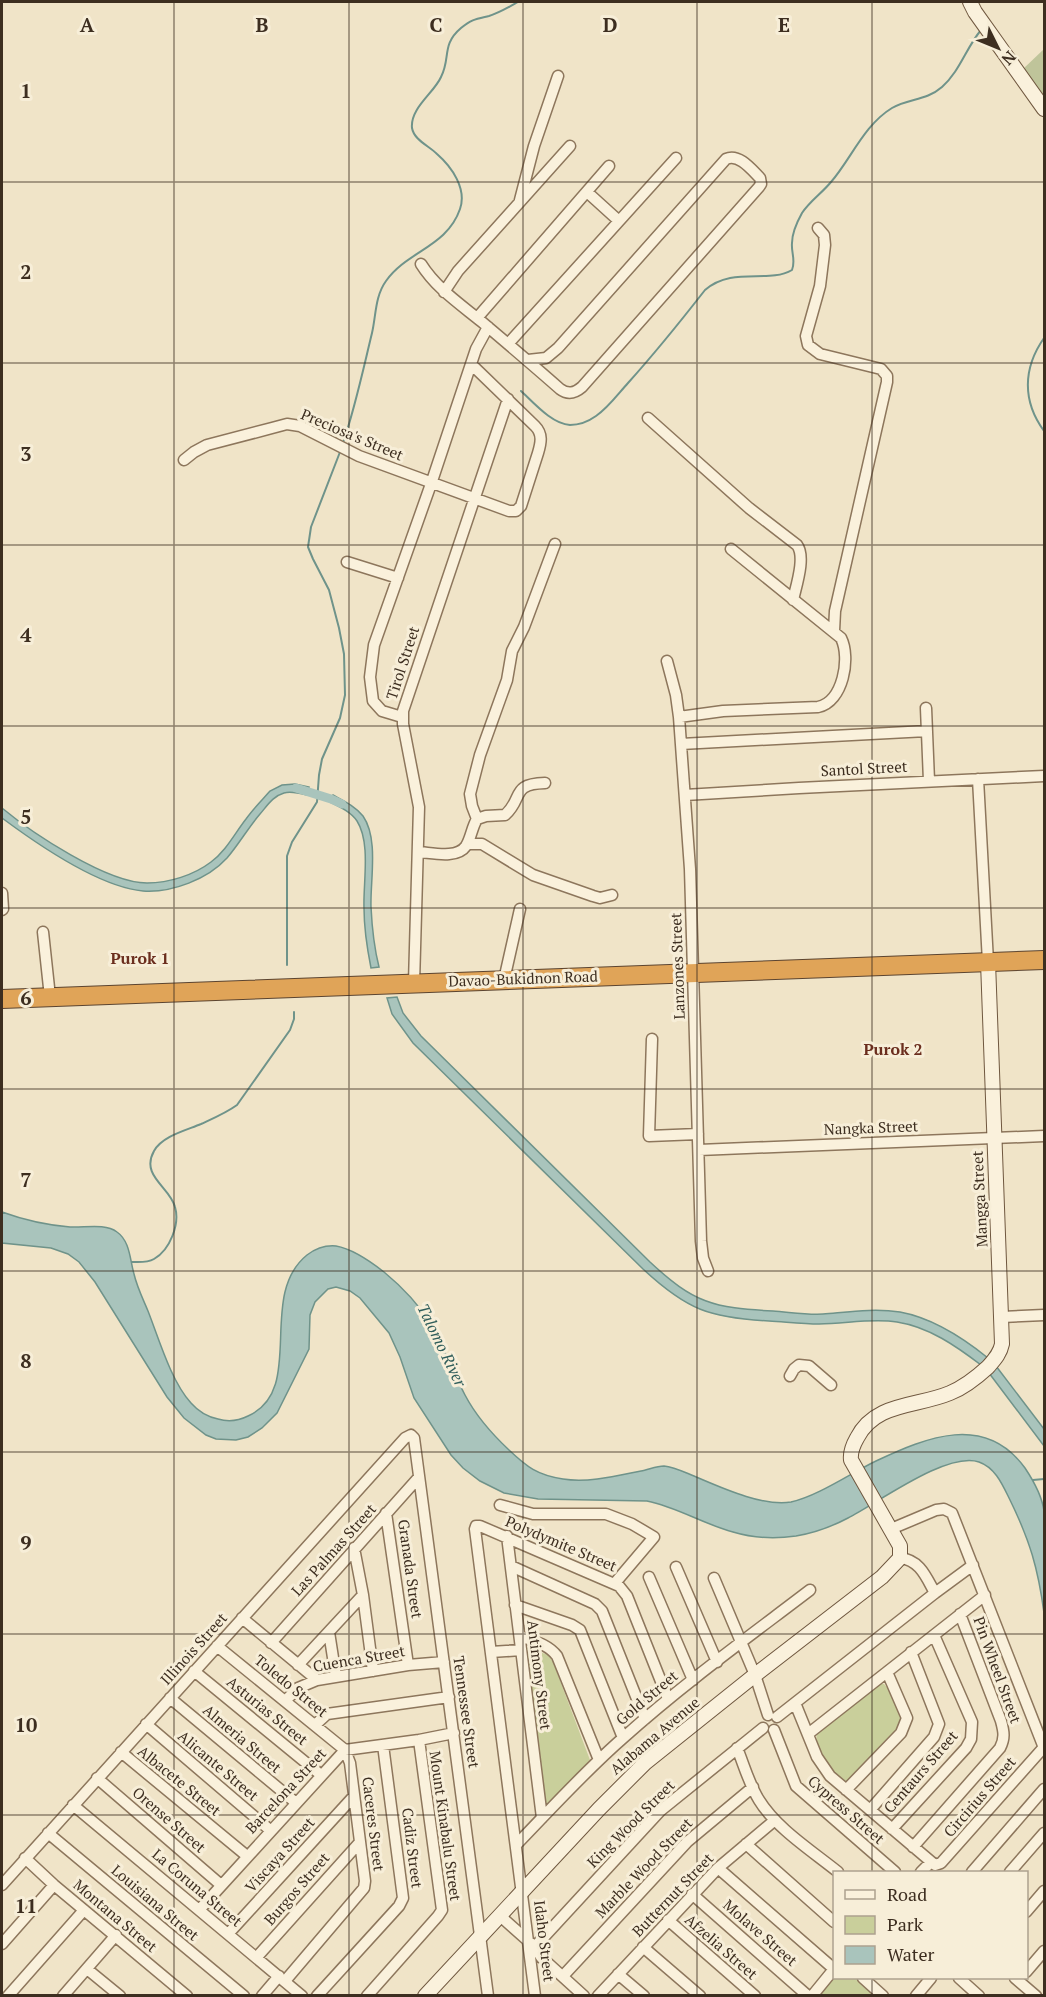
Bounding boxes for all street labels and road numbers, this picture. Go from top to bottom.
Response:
street label: Preciosa's Street [298,404,407,465]
street label: Tirol Street [381,623,423,702]
street label: Santol Street [820,756,908,780]
street label: Lanzones Street [665,912,689,1020]
street label: Davao-Bukidnon Road [448,965,598,991]
street label: Nangka Street [823,1115,919,1139]
street label: Mangga Street [966,1150,992,1248]
street label: Las Palmas Street [286,1499,380,1600]
street label: Polydymite Street [503,1511,620,1576]
street label: Granada Street [394,1518,428,1620]
street label: Illinois Street [155,1608,231,1689]
street label: Pin Wheel Street [969,1614,1027,1726]
street label: Antimony Street [523,1619,557,1731]
street label: Cuenca Street [311,1640,407,1676]
street label: Toledo Street [251,1649,333,1721]
street label: Tennessee Street [449,1655,485,1770]
street label: Gold Street [611,1665,682,1729]
street label: Asturias Street [223,1671,313,1749]
street label: Alabama Avenue [605,1692,703,1779]
street label: Almeria Street [199,1699,286,1777]
street label: Centaurs Street [879,1725,962,1817]
street label: Alicante Street [174,1726,264,1805]
street label: Albacete Street [134,1740,226,1820]
street label: Barcelona Street [241,1743,330,1837]
street label: Mount Kinabalu Street [426,1750,466,1903]
street label: Circirius Street [939,1752,1020,1841]
street label: Cypress Street [804,1770,889,1848]
street label: King Wood Street [582,1775,679,1871]
street label: Caceres Street [358,1776,390,1873]
street label: Orense Street [129,1782,211,1857]
street label: Cadiz Street [398,1806,428,1890]
street label: Viscaya Street [240,1812,319,1896]
street label: Marble Wood Street [590,1813,697,1922]
street label: La Coruna Street [148,1844,247,1931]
street label: Burgos Street [259,1848,334,1929]
street label: Butternut Street [627,1848,718,1940]
street label: Louisiana Street [108,1860,204,1945]
street label: Montana Street [70,1874,162,1956]
street label: Molave Street [719,1895,802,1970]
street label: Idaho Street [530,1899,560,1983]
street label: Afzelia Street [681,1909,763,1984]

